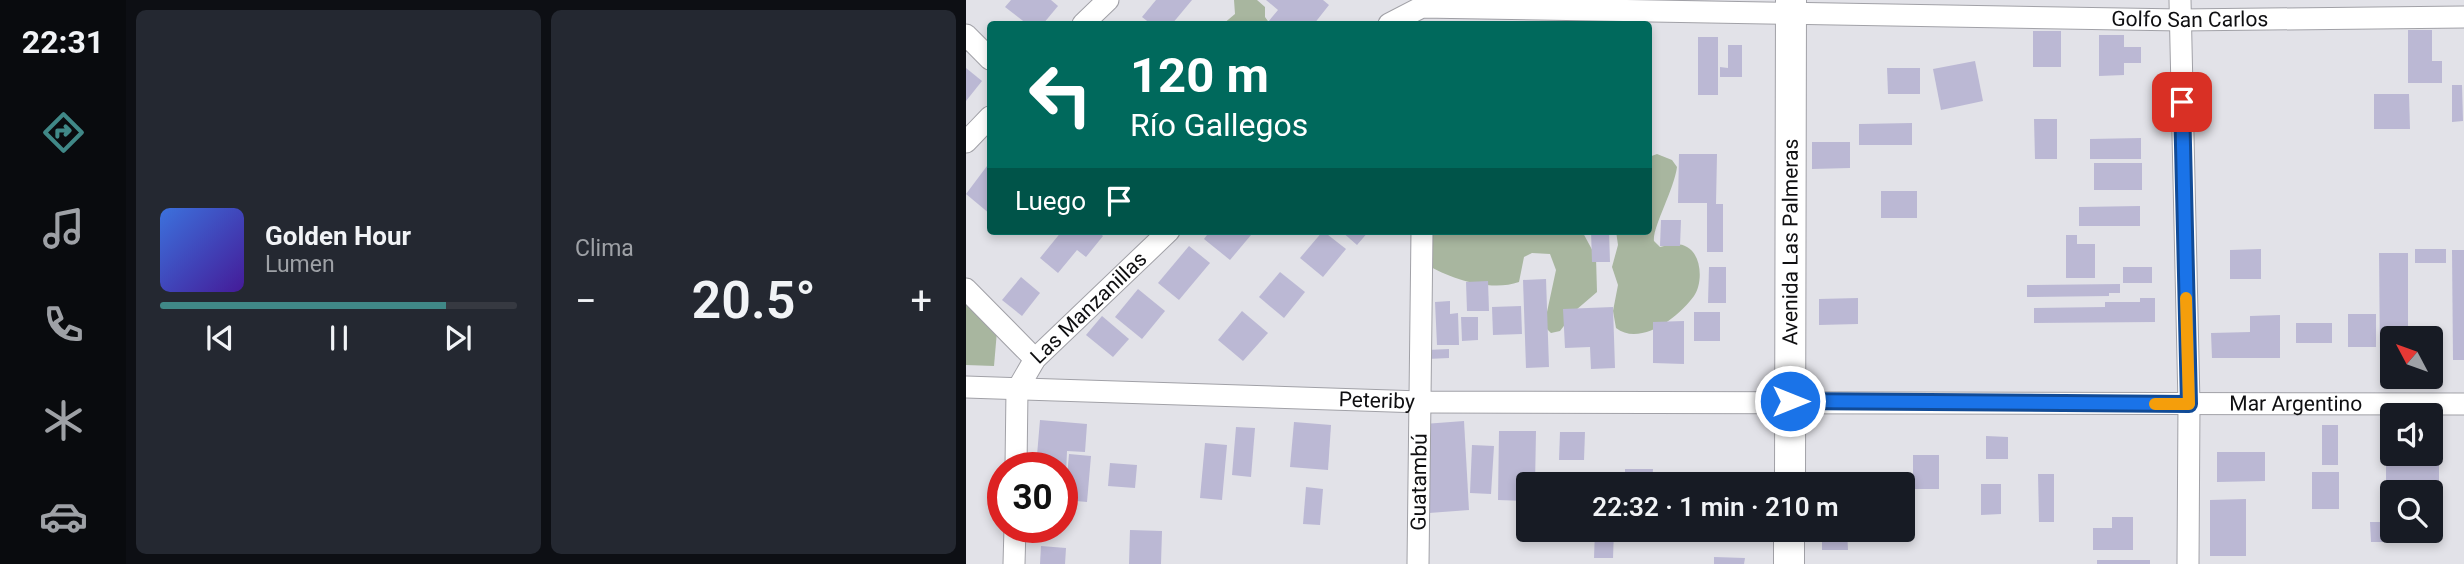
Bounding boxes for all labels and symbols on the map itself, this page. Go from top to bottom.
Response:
street label: Golfo San Carlos [2111,7,2268,32]
pin [2152,72,2212,132]
street label: Avenida Las Palmeras [1778,139,1803,345]
street label: Las Manzanillas [1026,247,1152,369]
north arrow [2380,326,2443,388]
position arrow [1753,364,1827,438]
street label: Peteriby [1338,387,1415,414]
street label: Mar Argentino [2229,392,2362,416]
street label: Guatambú [1406,433,1432,531]
speed limit sign: 30 [987,452,1078,543]

